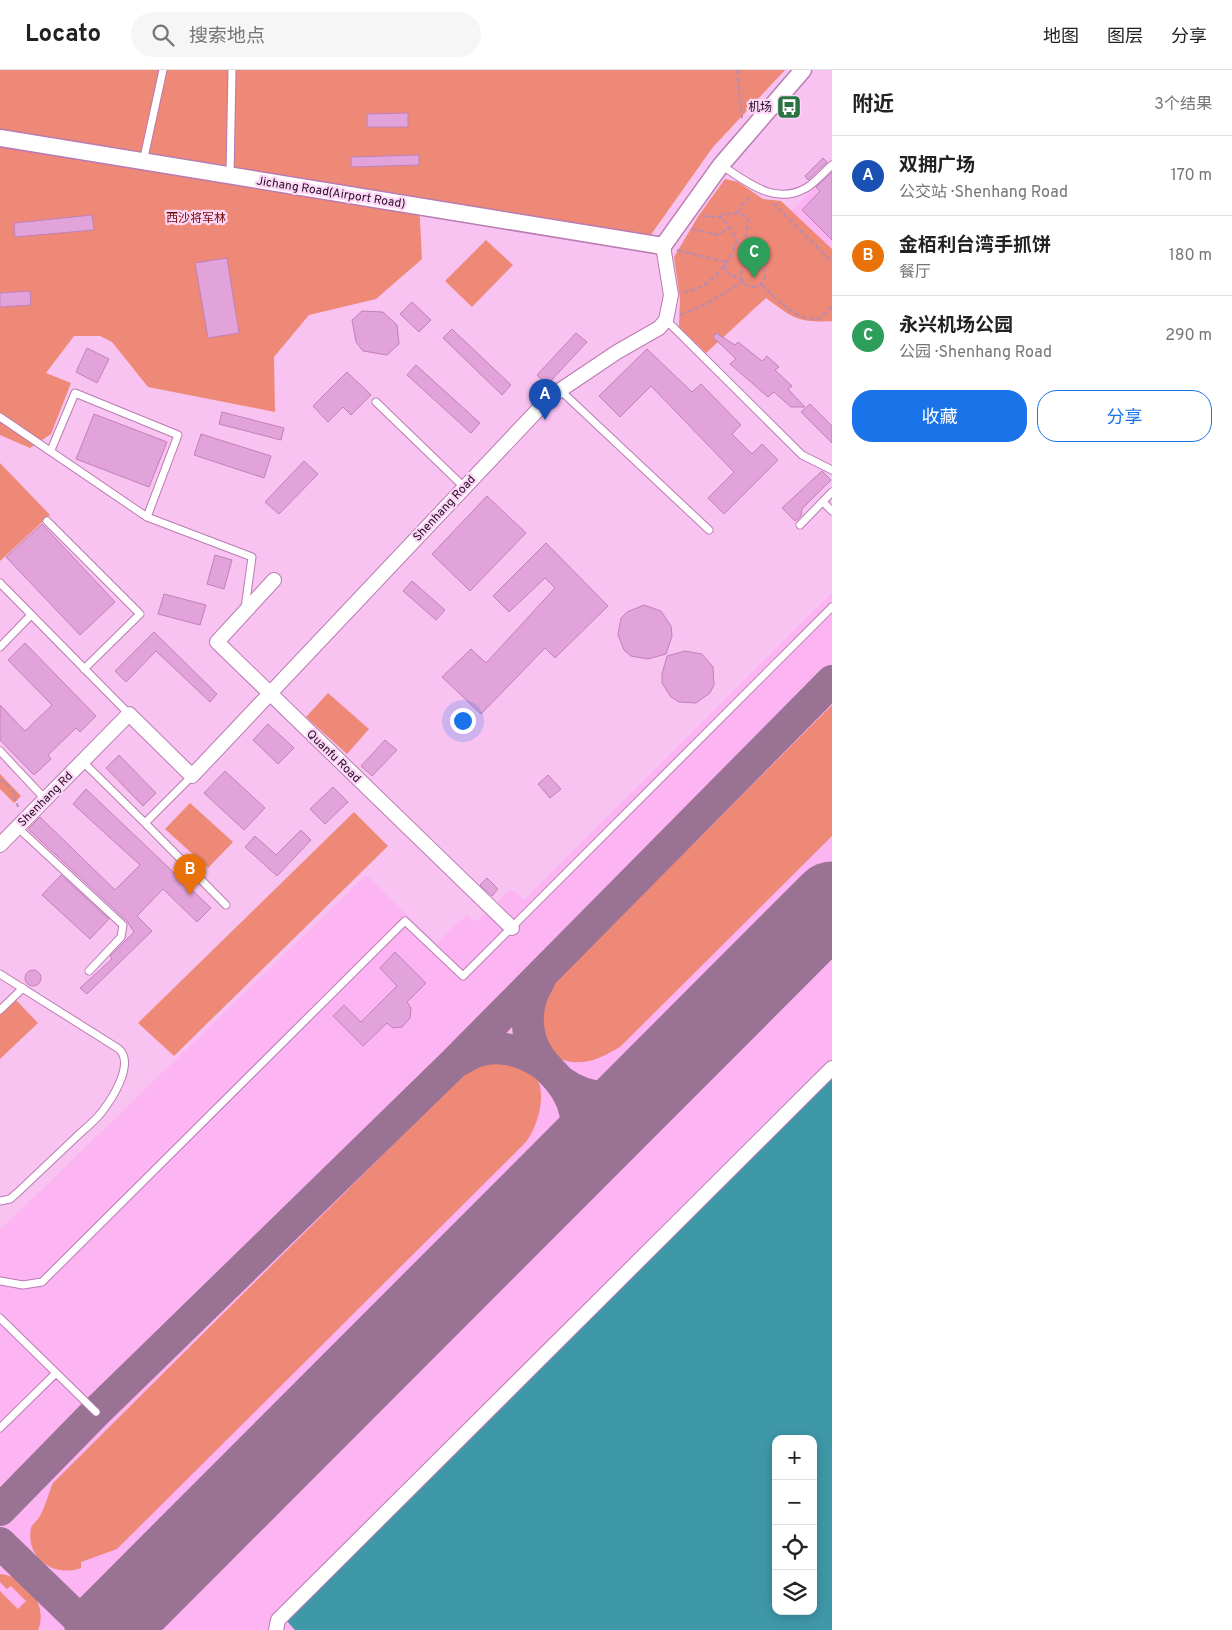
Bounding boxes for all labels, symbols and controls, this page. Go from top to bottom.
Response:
search box [131,12,481,57]
text: Locato [25,20,101,50]
icon: search [149,21,177,49]
text: 搜索地点 [189,25,265,49]
text: 地图 [1043,26,1079,49]
text: 图层 [1107,26,1143,49]
text: 分享 [1171,26,1207,49]
text: 附近 [852,92,894,119]
bus stop icon: 机场 [776,94,802,120]
text: 3个结果 [1154,95,1212,115]
place label: 机场 [748,100,772,116]
text: 双拥广场 [899,154,975,178]
text: A [862,166,874,186]
text: 170 m [1171,166,1212,186]
street label: Jichang Road(Airport Road) [255,173,406,213]
text: 公交站 · Shenhang Road [899,183,1068,203]
park label: 西沙将军林 [166,211,226,227]
text: 金栢利台湾手抓饼 [899,234,1051,258]
pin: C [738,237,770,278]
text: B [862,246,874,266]
text: 180 m [1169,246,1212,266]
text: 餐厅 [899,263,931,283]
text: 永兴机场公园 [899,314,1013,338]
text: C [863,326,873,346]
text: 290 m [1165,326,1212,346]
text: 公园 · Shenhang Road [899,343,1052,363]
pin: A [529,379,561,420]
button: 收藏 [852,390,1027,442]
button: 分享 [1037,390,1212,442]
street label: Shenhang Road [410,472,480,545]
your location [450,708,476,734]
street label: Quanfu Road [303,727,364,787]
street label: Shenhang Rd [15,769,77,831]
pin: B [174,854,206,895]
map controls [772,1435,817,1615]
button: + [772,1435,817,1480]
button: − [772,1480,817,1525]
button: locate [772,1525,817,1570]
button: layers [772,1570,817,1615]

